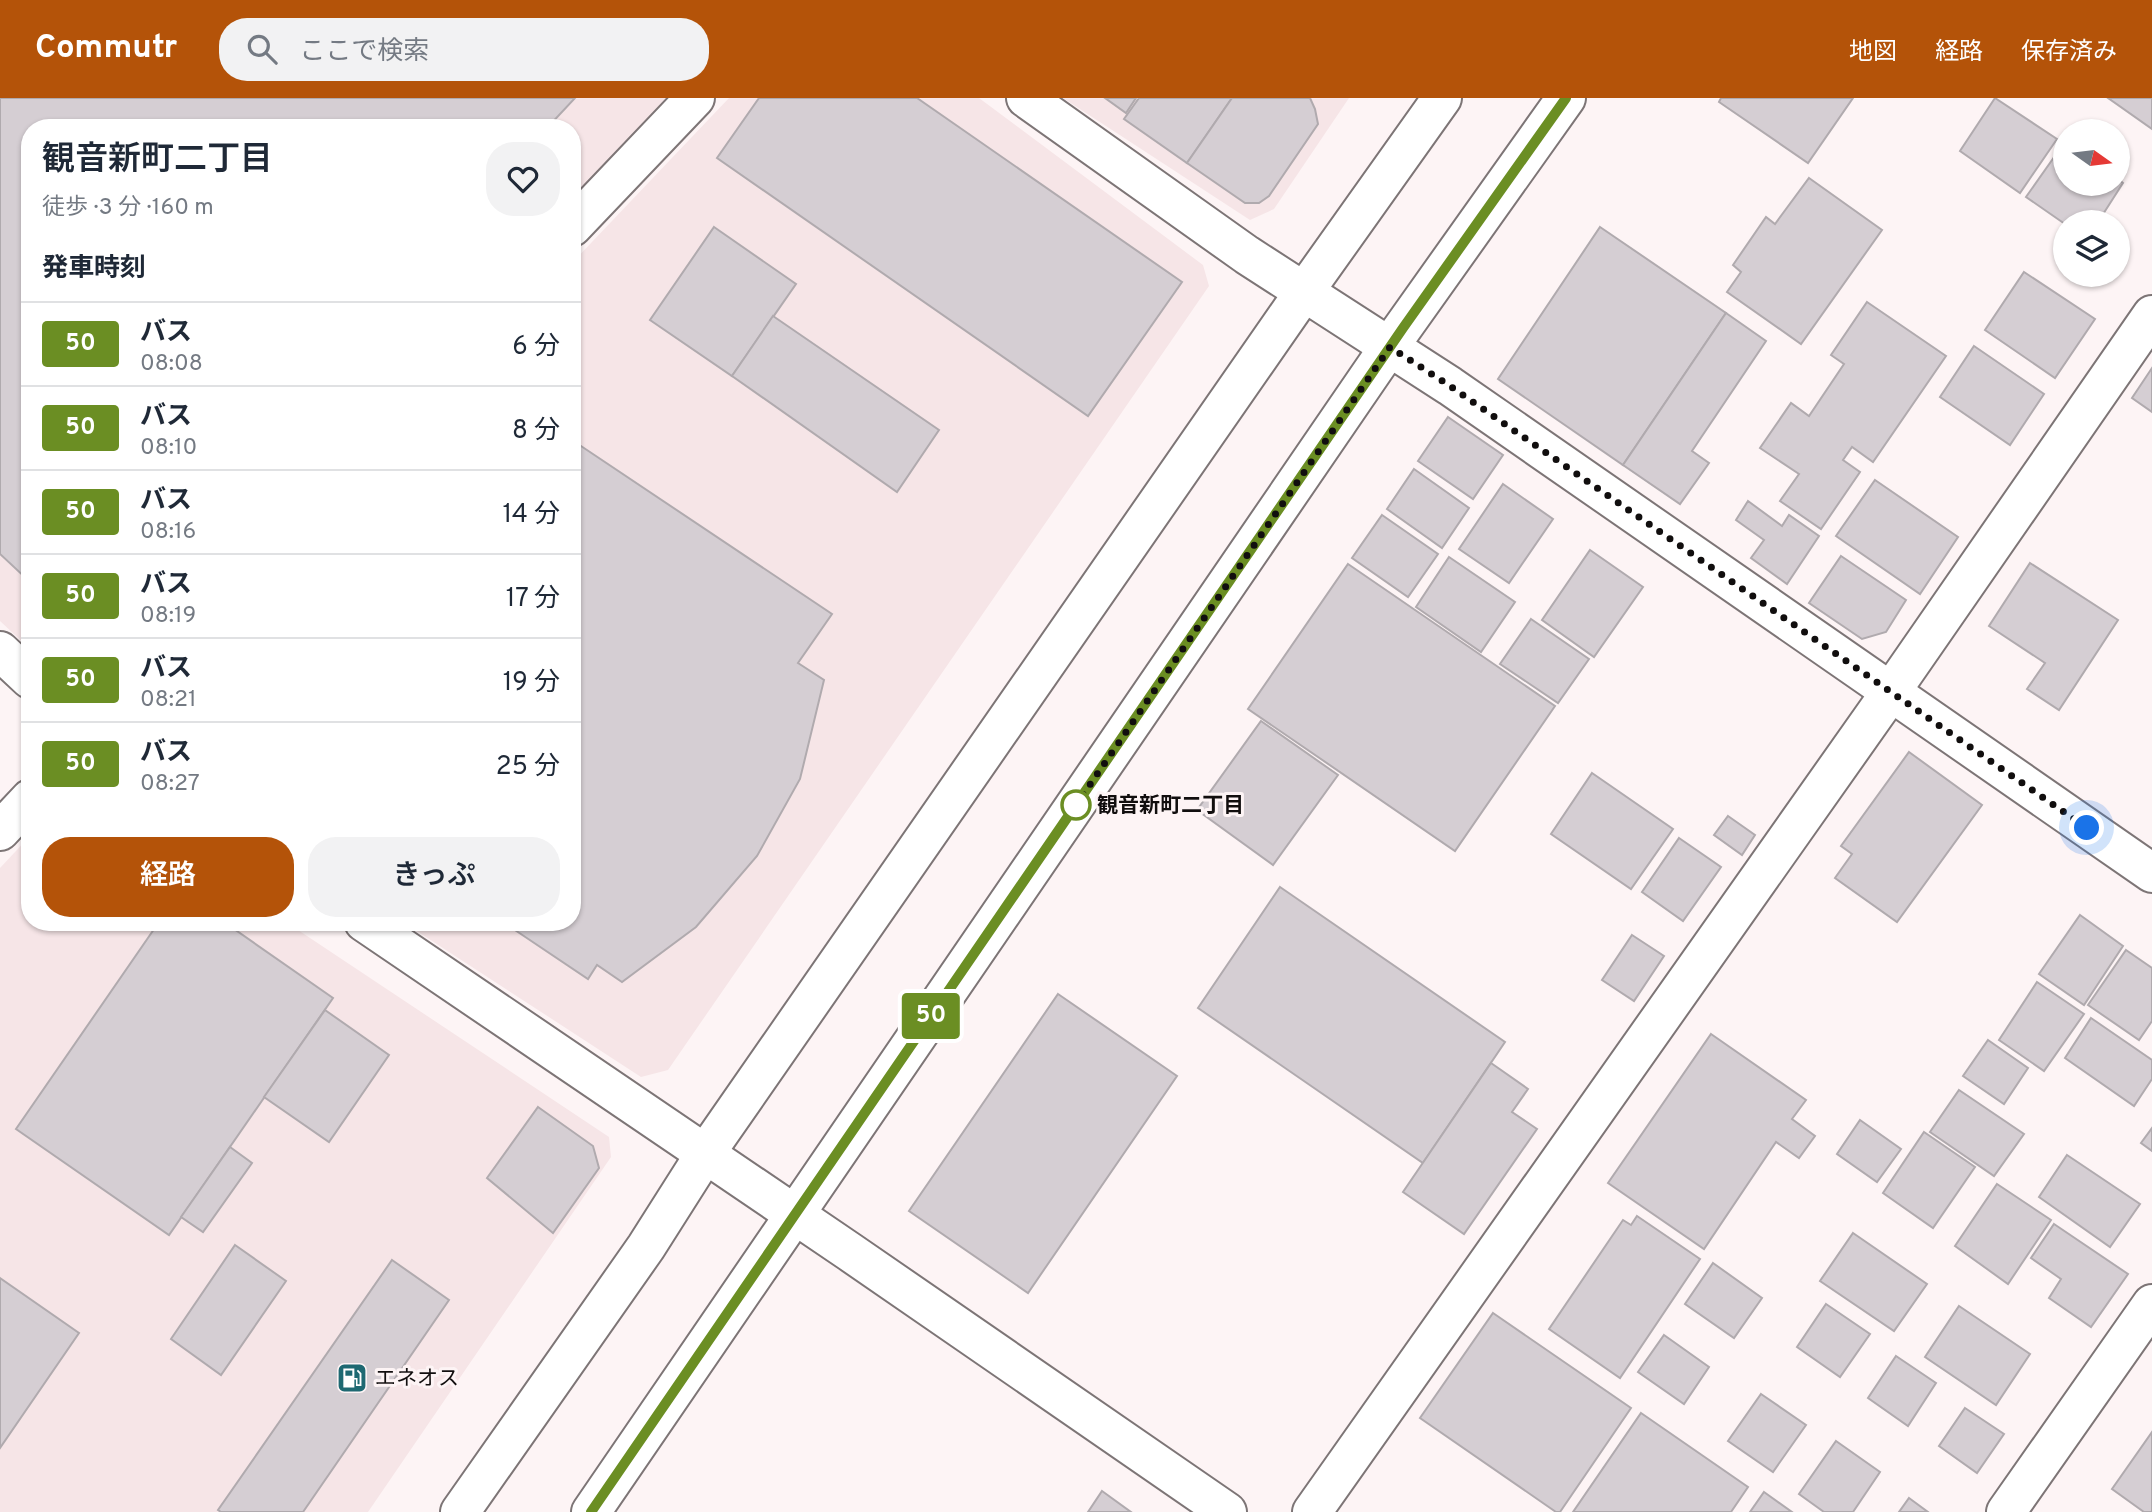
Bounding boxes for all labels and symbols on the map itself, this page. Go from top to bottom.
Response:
north arrow [2053,119,2130,196]
marker: 観音新町二丁目 [1061,790,1091,820]
place label: 観音新町二丁目 [1097,793,1244,820]
your location [2069,810,2104,845]
line badge: 50 [900,993,962,1039]
fuel station icon: エネオス [335,1361,369,1395]
place label: エネオス [375,1366,459,1393]

